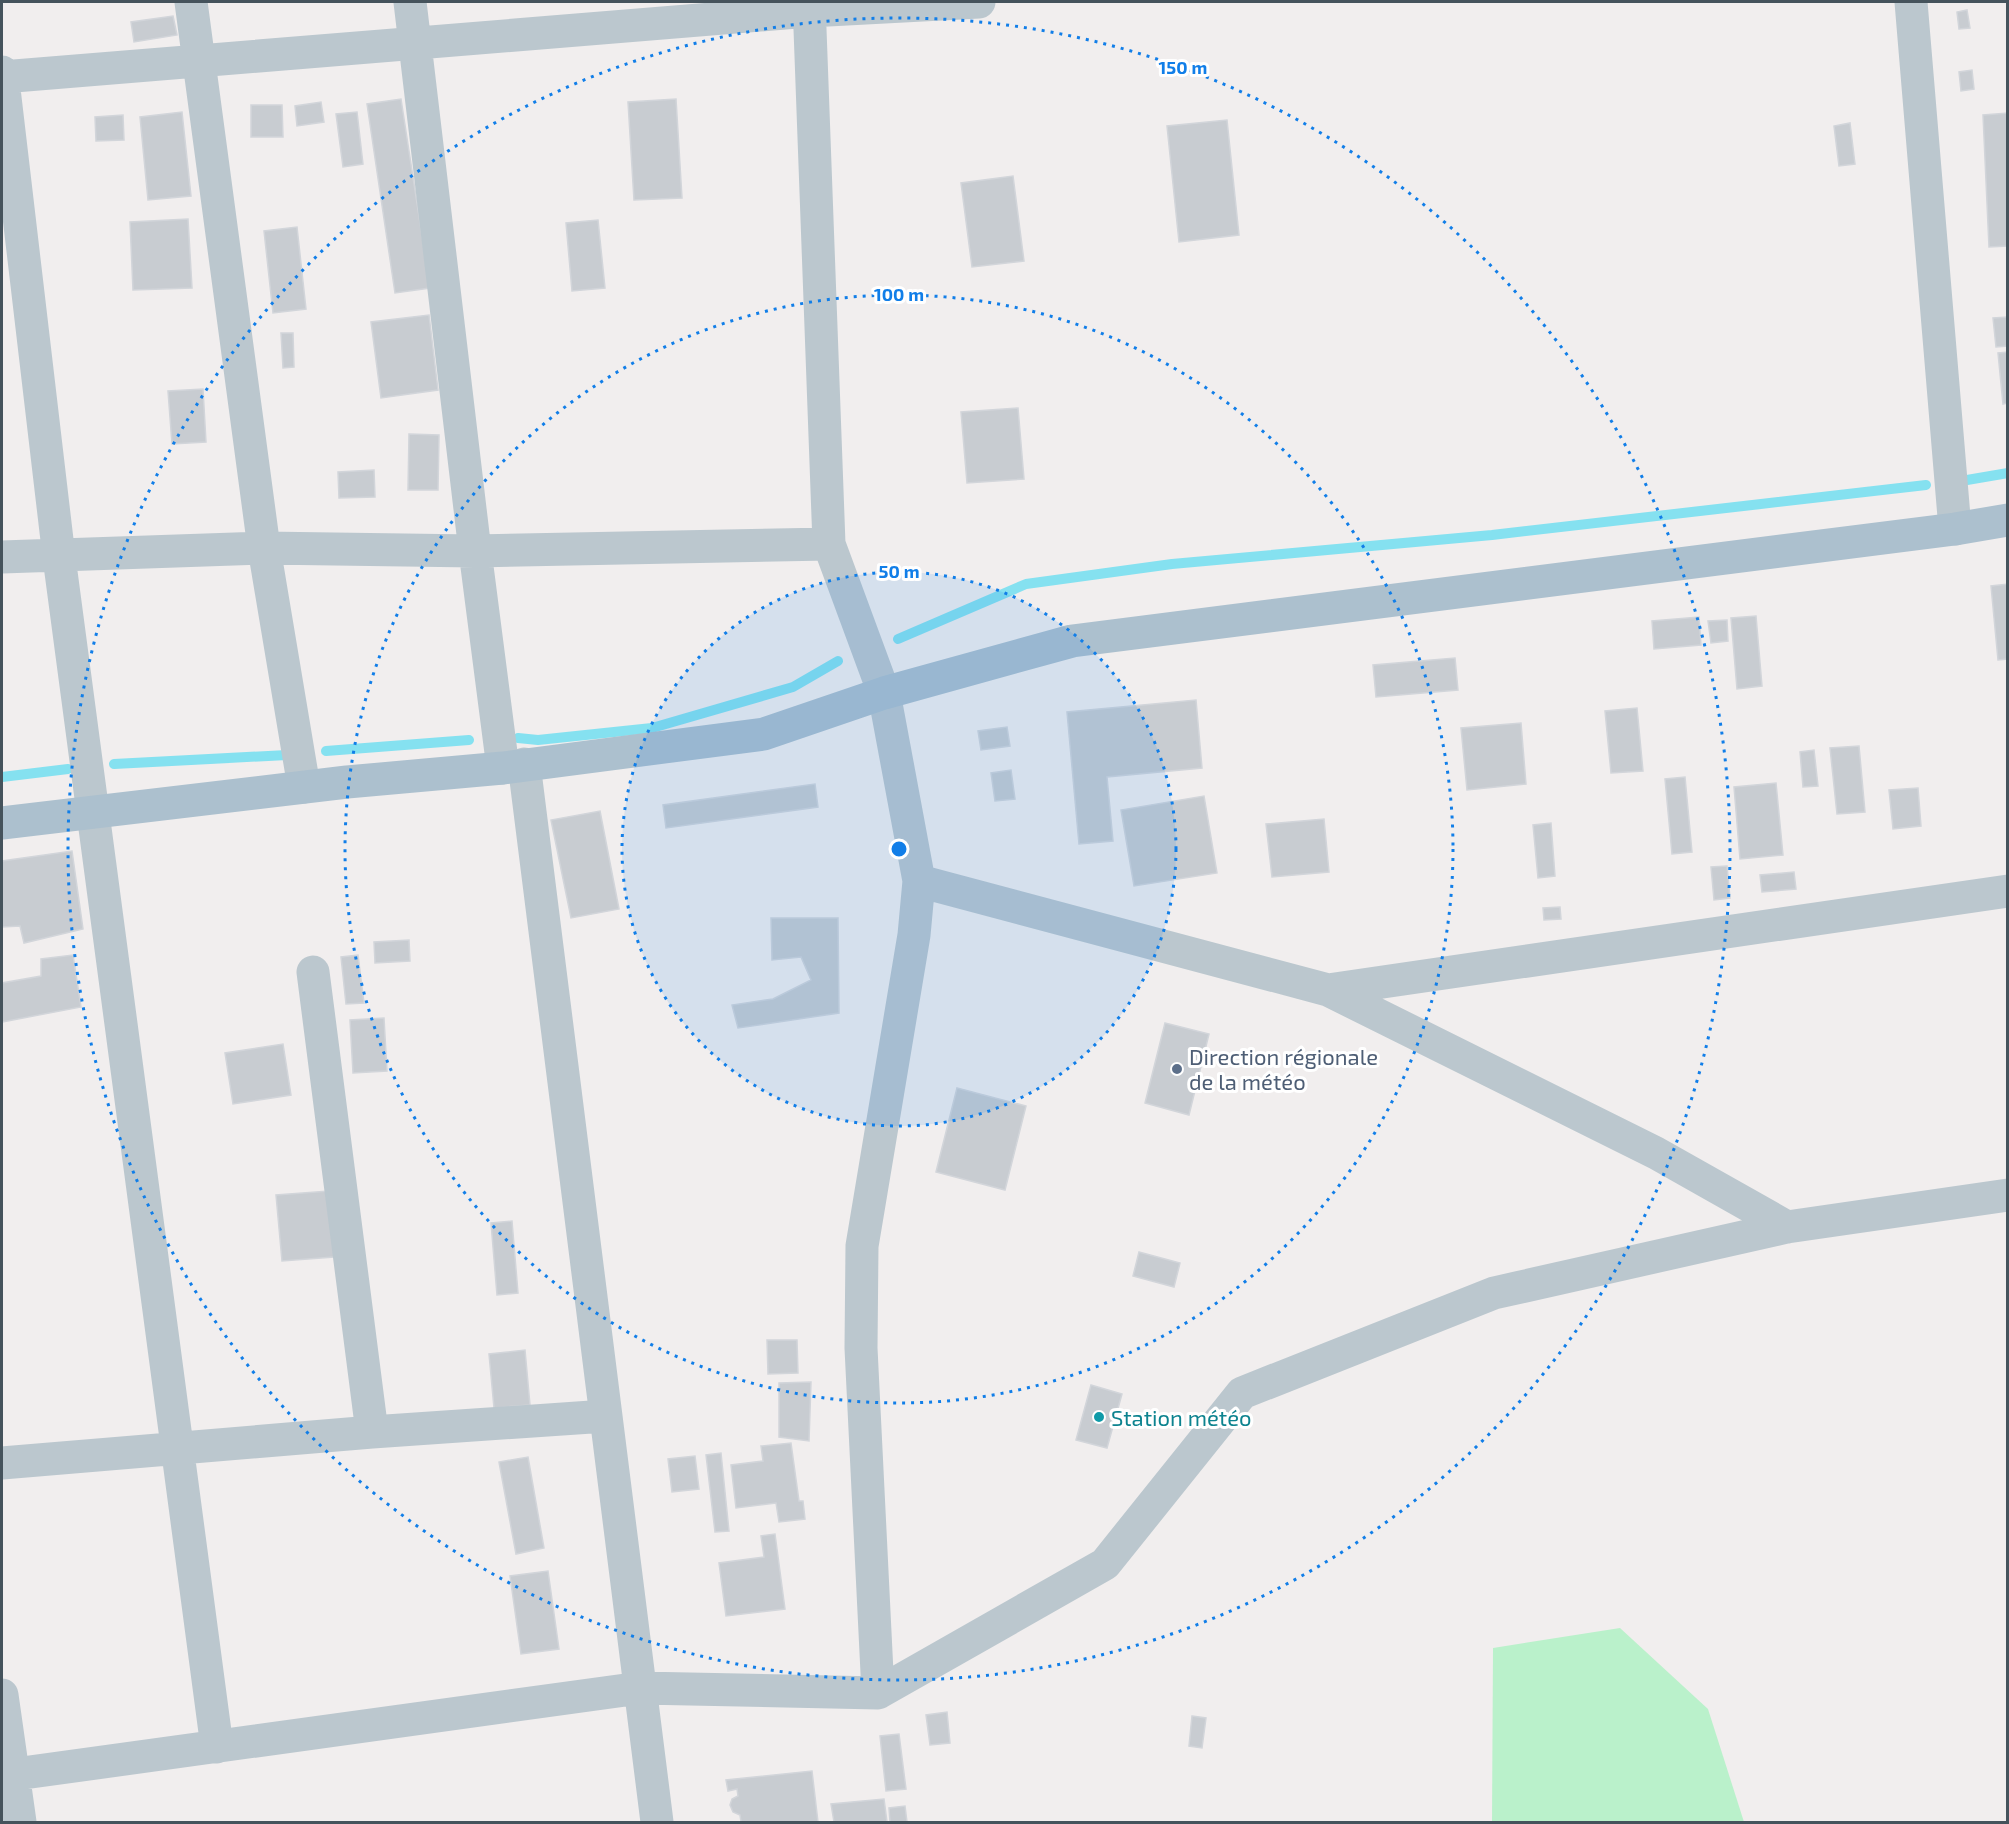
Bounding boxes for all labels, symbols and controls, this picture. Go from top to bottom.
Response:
text: 150 m [1159,56,1207,78]
text: 100 m [874,283,924,305]
text: 50 m [878,560,920,582]
centre of rings [889,839,909,859]
place label: Direction régionale de la météo [1189,1043,1378,1094]
marker: Direction régionale de la météo [1170,1062,1184,1076]
place label: Station météo [1111,1404,1251,1430]
marker: Station météo [1092,1410,1106,1424]

